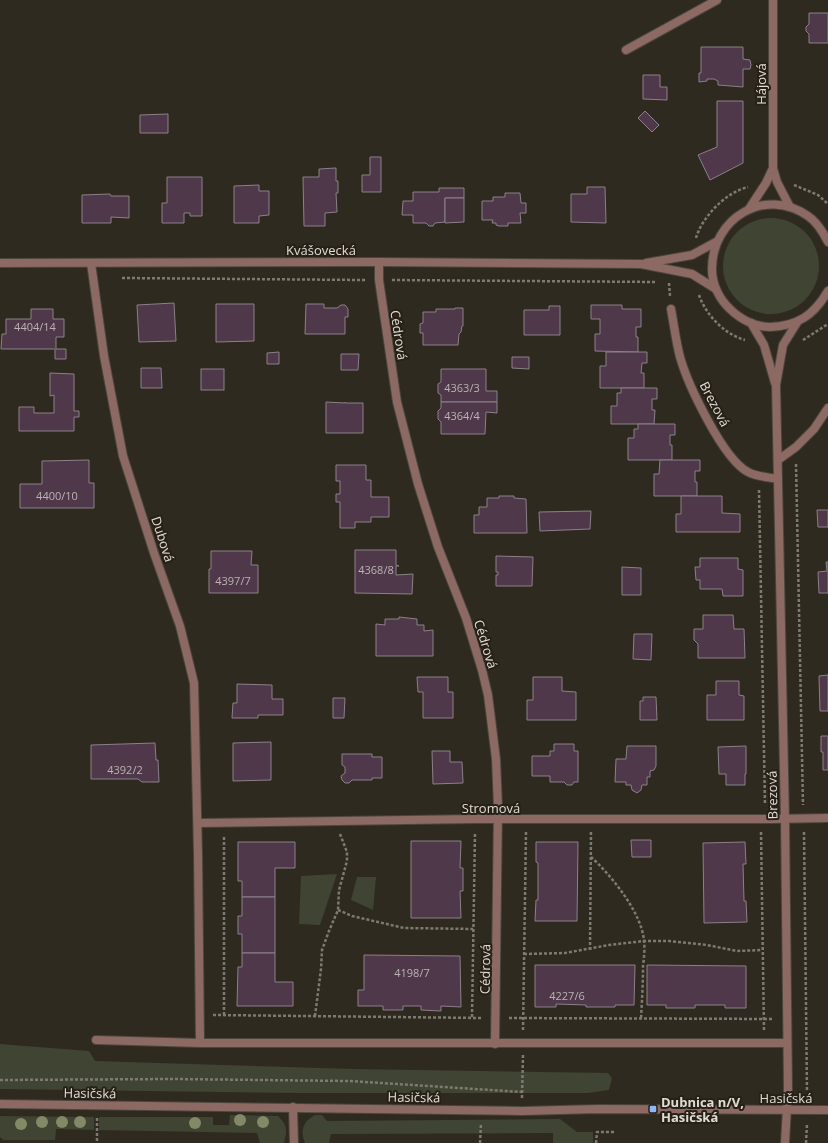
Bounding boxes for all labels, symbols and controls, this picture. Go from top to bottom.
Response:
street label: Hájová [752,63,770,105]
street label: Kvášovecká [286,241,356,259]
street label: Cédrová [386,309,412,361]
house number: 4404/14 [14,319,57,334]
street label: Brezová [696,378,734,430]
house number: 4363/3 [444,380,480,395]
house number: 4364/4 [444,408,480,423]
house number: 4400/10 [36,488,78,503]
street label: Dubová [147,514,179,564]
house number: 4368/8 [358,562,394,577]
house number: 4397/7 [215,573,251,588]
street label: Cédrová [470,617,502,671]
house number: 4392/2 [107,762,143,777]
street label: Brezová [763,771,781,819]
street label: Stromová [462,799,520,817]
street label: Cédrová [476,944,494,994]
house number: 4198/7 [394,965,430,980]
house number: 4227/6 [549,988,585,1003]
street label: Hasičská [63,1084,117,1102]
street label: Hasičská [387,1088,441,1106]
street label: Hasičská [760,1089,812,1107]
place label: Dubnica n/V, Hasičská [661,1093,744,1126]
marker: Dubnica n/V, Hasičská [648,1104,658,1114]

